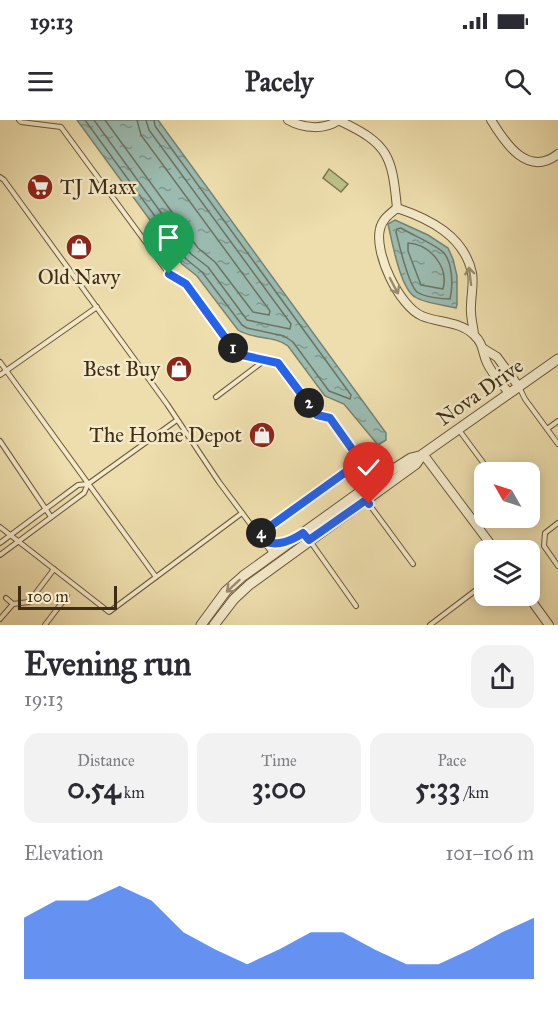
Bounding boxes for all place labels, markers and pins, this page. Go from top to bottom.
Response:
supermarket icon: TJ Maxx [25,172,55,202]
place label: TJ Maxx [60,174,137,200]
pin [143,212,194,274]
shop icon: Old Navy [64,232,94,262]
place label: Old Navy [38,264,122,290]
pin: 1 [218,333,248,363]
shop icon: Best Buy [164,354,194,384]
place label: Best Buy [83,356,161,382]
pin: 2 [294,388,324,418]
shop icon: The Home Depot [247,420,277,450]
place label: The Home Depot [89,422,243,448]
pin [343,442,394,504]
pin: 4 [246,518,276,548]

